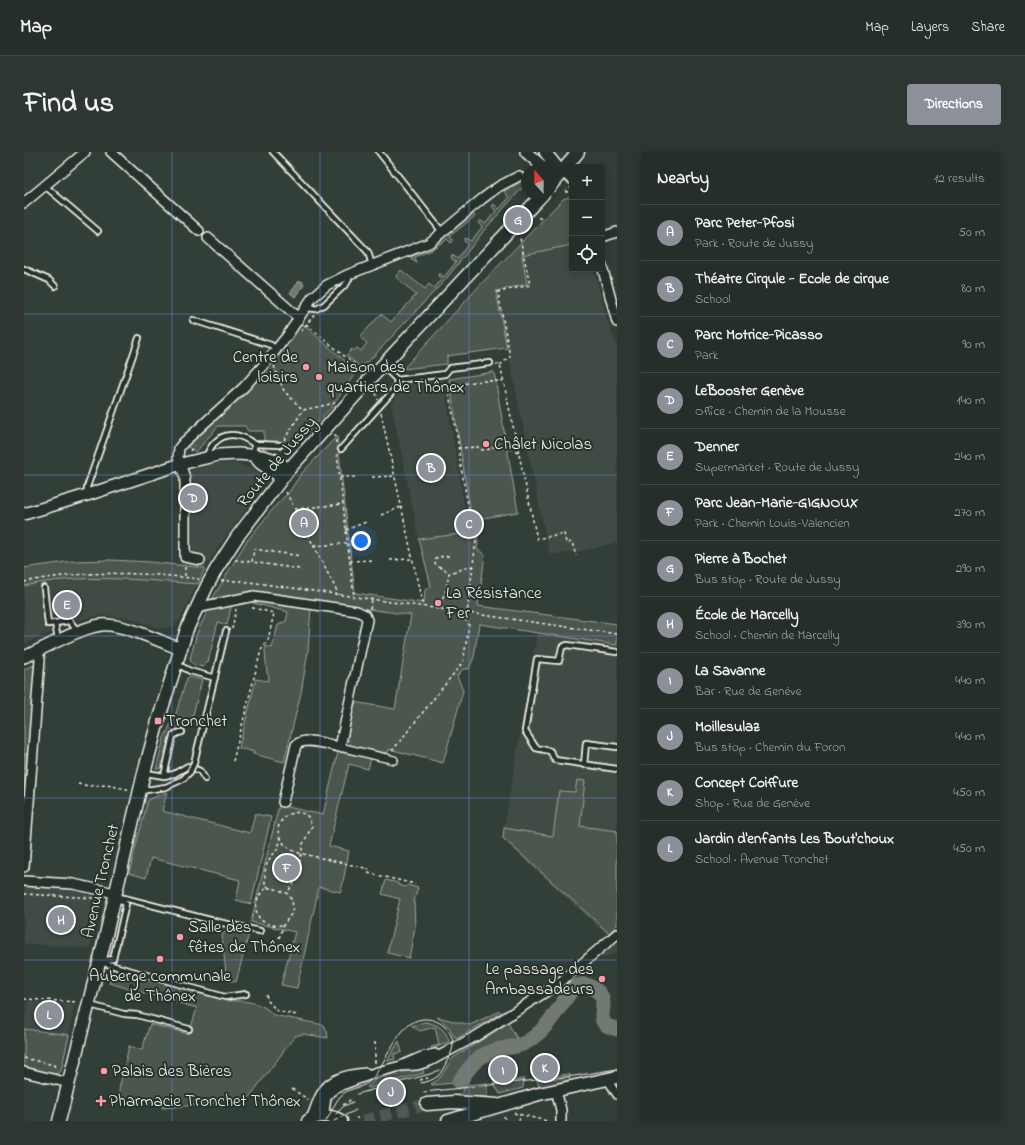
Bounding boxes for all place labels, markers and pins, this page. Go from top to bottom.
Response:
pin: G [505,205,531,235]
place label: Centre de loisirs [233,345,298,390]
place label: Maison des quartiers de Thônex [327,355,464,400]
marker: Centre de loisirs [301,362,311,372]
marker: Maison des quartiers de Thônex [314,372,324,382]
place label: Châlet Nicolas [494,432,592,457]
marker: Châlet Nicolas [481,439,491,449]
pin: B [418,453,444,483]
pin: D [180,483,206,513]
pin: A [291,508,317,538]
pin: C [456,509,482,539]
place label: La Résistance Fer [445,581,542,626]
pin: E [54,590,80,620]
marker: La Résistance Fer [433,598,443,608]
place label: Tronchet [166,709,227,734]
marker: Tronchet [153,716,163,726]
pin: F [274,853,300,883]
pin: H [48,905,74,935]
place label: Salle des fêtes de Thônex [188,915,300,960]
marker: Salle des fêtes de Thônex [175,932,185,942]
marker: Auberge communale de Thônex [155,954,165,964]
place label: Le passage des Ambassadeurs [485,957,594,1002]
place label: Auberge communale de Thônex [89,964,231,1009]
marker: Le passage des Ambassadeurs [597,974,607,984]
pin: L [36,1000,62,1030]
pin: K [532,1053,558,1083]
pin: I [490,1055,516,1085]
place label: Palais des Bières [112,1059,232,1084]
marker: Palais des Bières [99,1066,109,1076]
pin: J [378,1077,404,1107]
place label: Pharmacie Tronchet Thônex [109,1089,301,1114]
marker: Pharmacie Tronchet Thônex [96,1096,106,1106]

